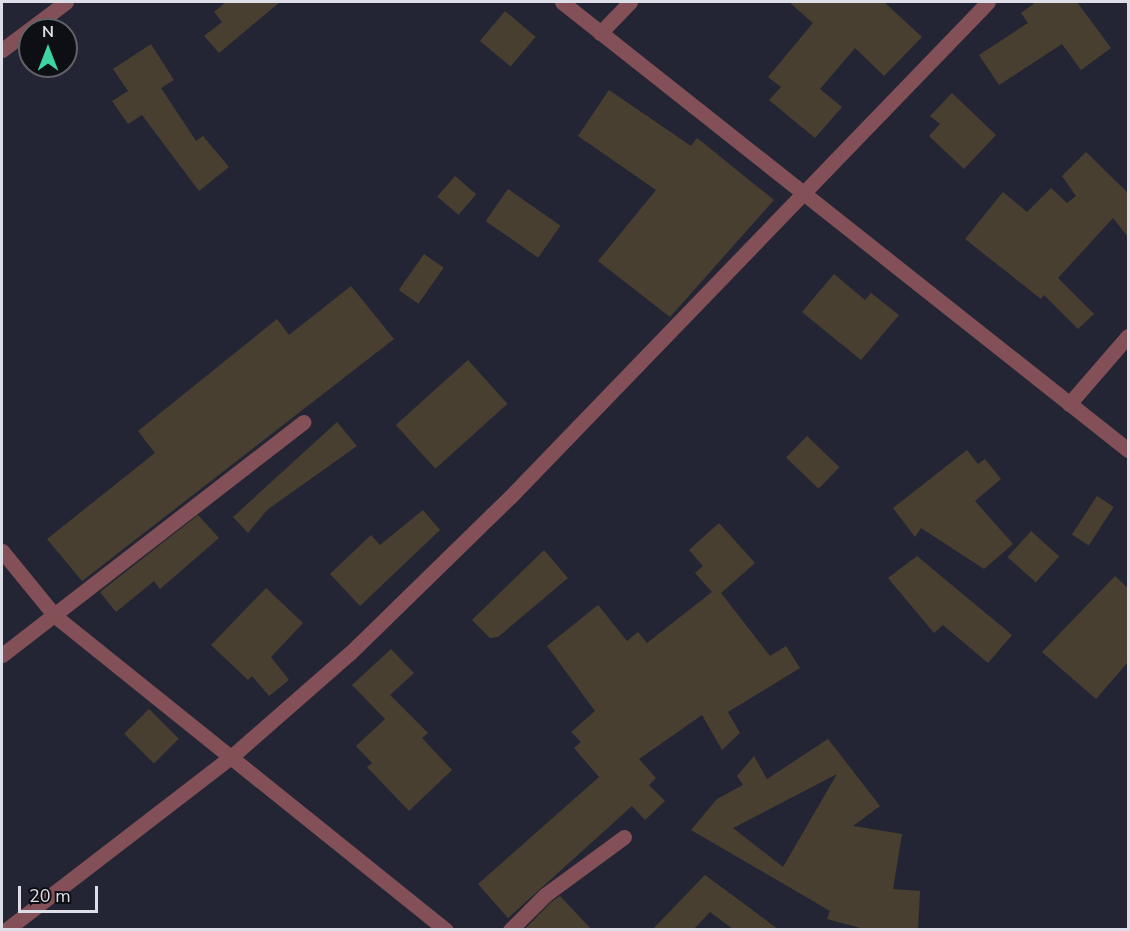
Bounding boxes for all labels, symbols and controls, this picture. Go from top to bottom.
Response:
north arrow [18,18,78,78]
text: N [42,21,54,43]
scale bar [21,874,100,912]
text: 20 m [29,884,71,908]

